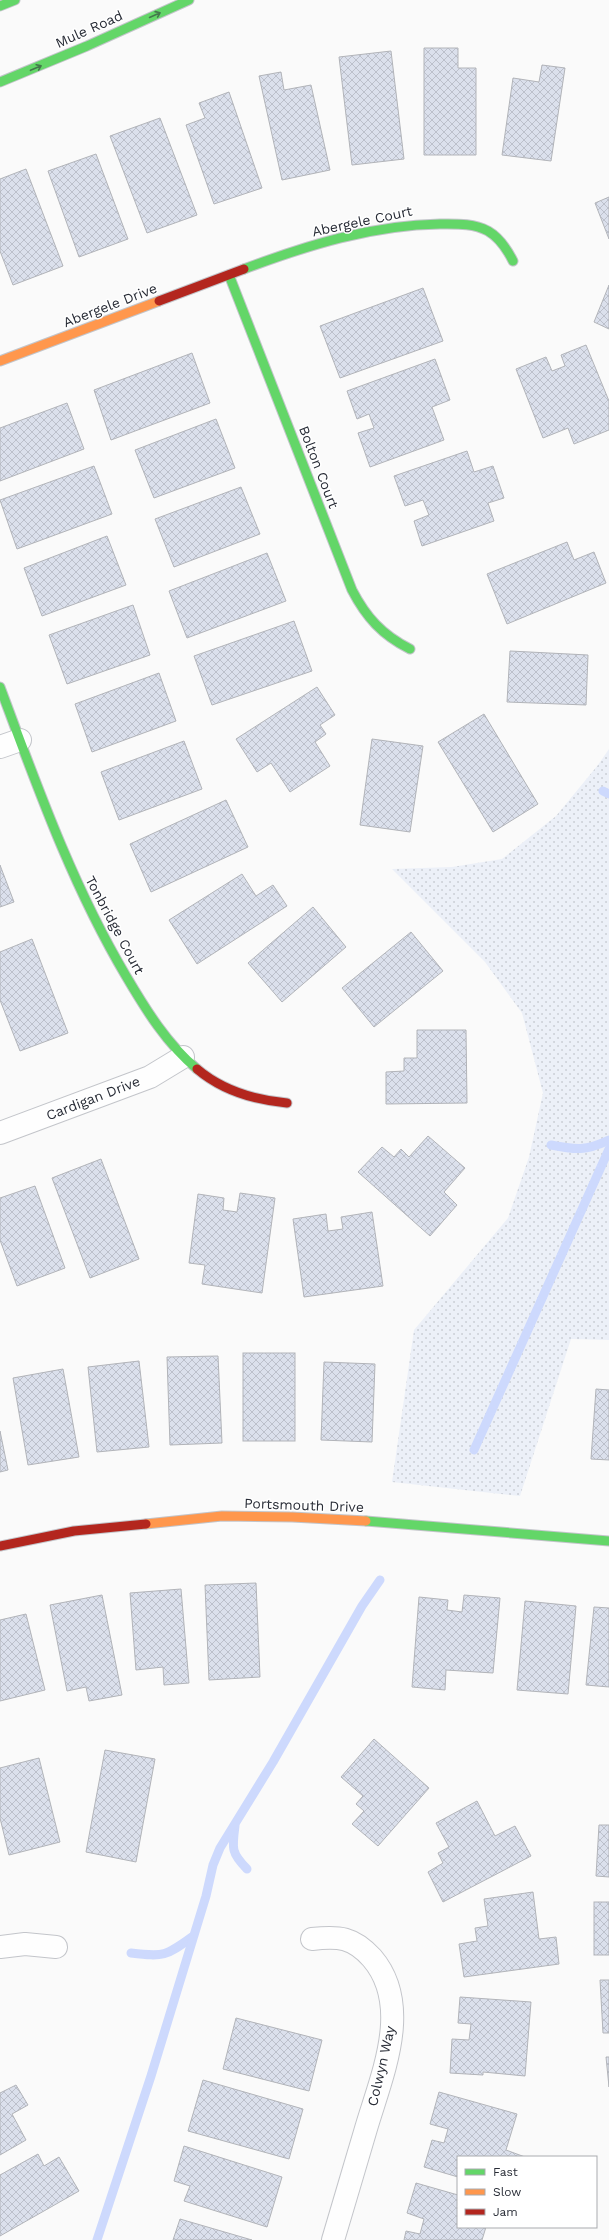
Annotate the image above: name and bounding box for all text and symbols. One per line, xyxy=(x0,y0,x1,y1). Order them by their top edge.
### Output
street label: Mule Road xyxy=(53,7,125,51)
one-way arrow xyxy=(149,11,161,19)
one-way arrow xyxy=(30,63,42,71)
street label: Abergele Court xyxy=(310,203,414,239)
street label: Abergele Drive xyxy=(61,280,159,330)
street label: Bolton Court xyxy=(296,423,342,511)
street label: Tonbridge Court xyxy=(82,873,148,977)
street label: Cardigan Drive xyxy=(44,1073,142,1123)
street label: Portsmouth Drive xyxy=(244,1495,364,1515)
street label: Colwyn Way xyxy=(364,2024,398,2108)
legend xyxy=(457,2156,597,2228)
text: Fast xyxy=(493,2165,518,2179)
text: Slow xyxy=(493,2185,521,2199)
text: Jam xyxy=(493,2205,518,2219)

